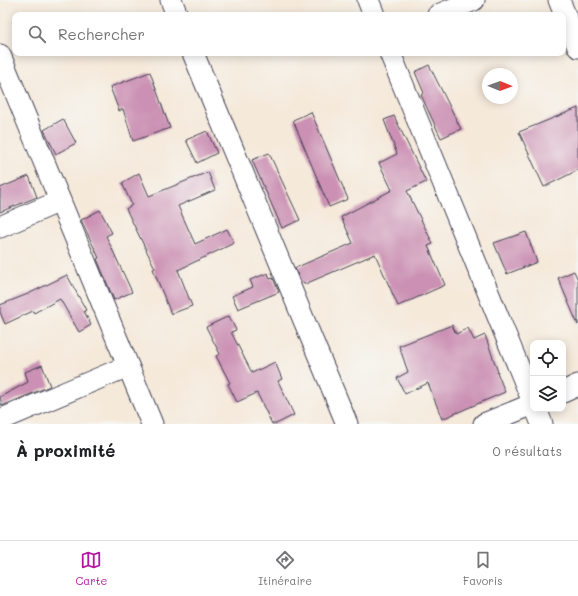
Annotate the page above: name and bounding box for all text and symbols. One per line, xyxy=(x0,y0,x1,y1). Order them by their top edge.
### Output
search box xyxy=(12,12,566,56)
icon: search xyxy=(26,23,48,45)
text: Rechercher xyxy=(58,24,145,44)
north arrow xyxy=(482,68,518,104)
map controls xyxy=(530,340,566,412)
button: locate xyxy=(530,340,566,376)
button: layers xyxy=(530,376,566,412)
text: À proximité xyxy=(16,439,115,461)
text: 0 résultats xyxy=(492,442,562,459)
tab: Carte xyxy=(75,549,107,588)
tab: Itinéraire xyxy=(258,549,312,588)
tab: Favoris xyxy=(463,549,503,588)

